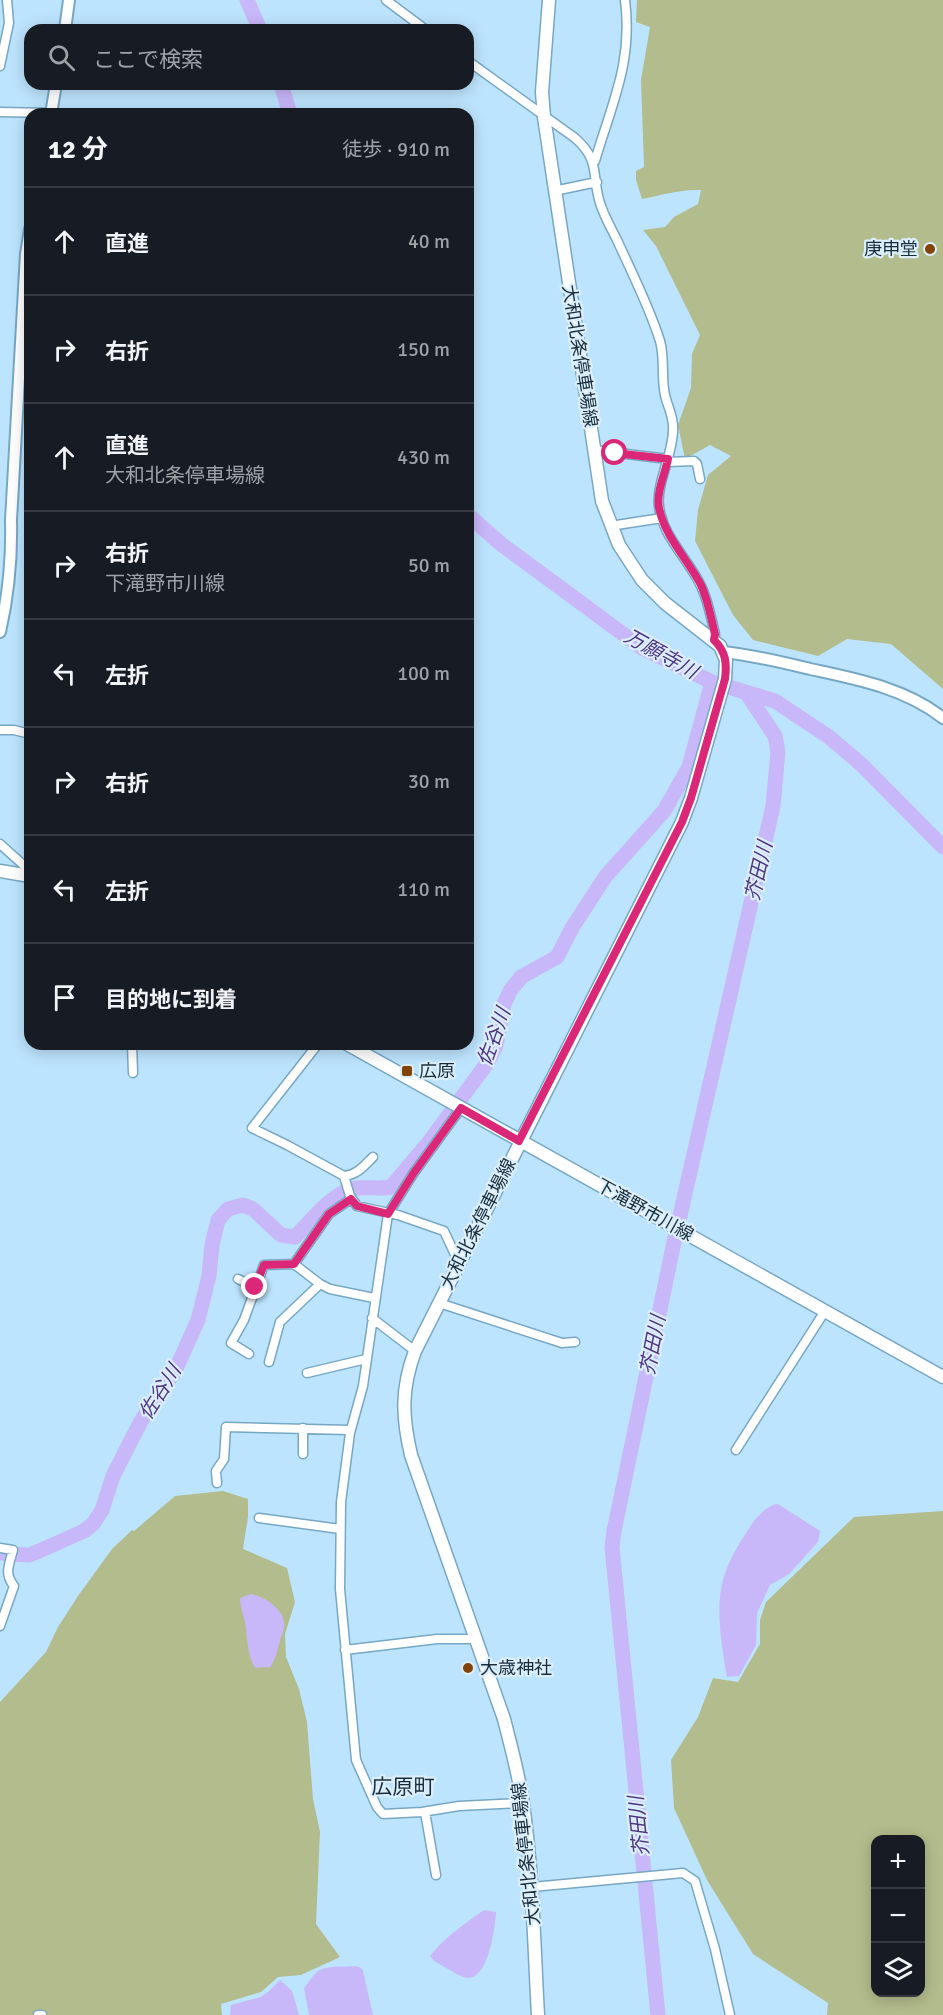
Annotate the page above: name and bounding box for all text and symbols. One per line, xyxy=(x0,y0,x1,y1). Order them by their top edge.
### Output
search box xyxy=(24,24,474,90)
icon: search xyxy=(45,41,78,74)
text: ここで検索 xyxy=(93,46,203,73)
text: 12 分 xyxy=(48,134,108,166)
text: 徒歩 · 910 m xyxy=(342,137,450,162)
icon: ahead xyxy=(48,225,81,258)
text: 40 m xyxy=(408,229,450,254)
text: 直進 xyxy=(105,230,149,257)
place label: 庚申堂 xyxy=(864,238,918,260)
marker: 庚申堂 xyxy=(923,242,937,256)
street label: 大和北条停車場線 xyxy=(558,283,602,429)
icon: right xyxy=(48,333,81,366)
text: 150 m xyxy=(397,337,450,362)
text: 右折 xyxy=(105,338,149,365)
text: 直進 xyxy=(105,432,149,459)
route start xyxy=(601,439,627,465)
icon: ahead xyxy=(48,441,81,474)
text: 430 m xyxy=(397,445,450,470)
text: 大和北条停車場線 xyxy=(105,463,265,488)
text: 右折 xyxy=(105,540,149,567)
icon: right xyxy=(48,549,81,582)
text: 50 m xyxy=(408,553,450,578)
text: 下滝野市川線 xyxy=(105,571,225,596)
water label: 万願寺川 xyxy=(620,624,704,685)
icon: left xyxy=(48,657,81,690)
text: 100 m xyxy=(397,661,450,686)
text: 左折 xyxy=(105,662,149,689)
icon: right xyxy=(48,765,81,798)
text: 30 m xyxy=(408,769,450,794)
text: 右折 xyxy=(105,770,149,797)
water label: 芥田川 xyxy=(740,837,778,903)
icon: left xyxy=(48,873,81,906)
text: 110 m xyxy=(397,877,450,902)
text: 左折 xyxy=(105,878,149,905)
icon: arrive xyxy=(48,981,81,1014)
text: 目的地に到着 xyxy=(105,986,237,1013)
water label: 佐谷川 xyxy=(472,1003,517,1069)
place label: 広原 xyxy=(419,1060,455,1082)
marker: 広原 xyxy=(400,1064,414,1078)
street label: 大和北条停車場線 xyxy=(436,1155,520,1293)
street label: 下滝野市川線 xyxy=(592,1174,698,1246)
route end xyxy=(241,1273,267,1299)
water label: 芥田川 xyxy=(635,1311,671,1377)
water label: 佐谷川 xyxy=(134,1358,188,1424)
place label: 大歳神社 xyxy=(480,1657,552,1679)
marker: 大歳神社 xyxy=(461,1661,475,1675)
district label: 広原町 xyxy=(372,1774,435,1800)
street label: 大和北条停車場線 xyxy=(508,1781,544,1927)
water label: 芥田川 xyxy=(623,1793,655,1857)
map controls xyxy=(871,1835,925,1997)
button: + xyxy=(871,1835,925,1889)
button: − xyxy=(871,1889,925,1943)
button: layers xyxy=(871,1943,925,1997)

